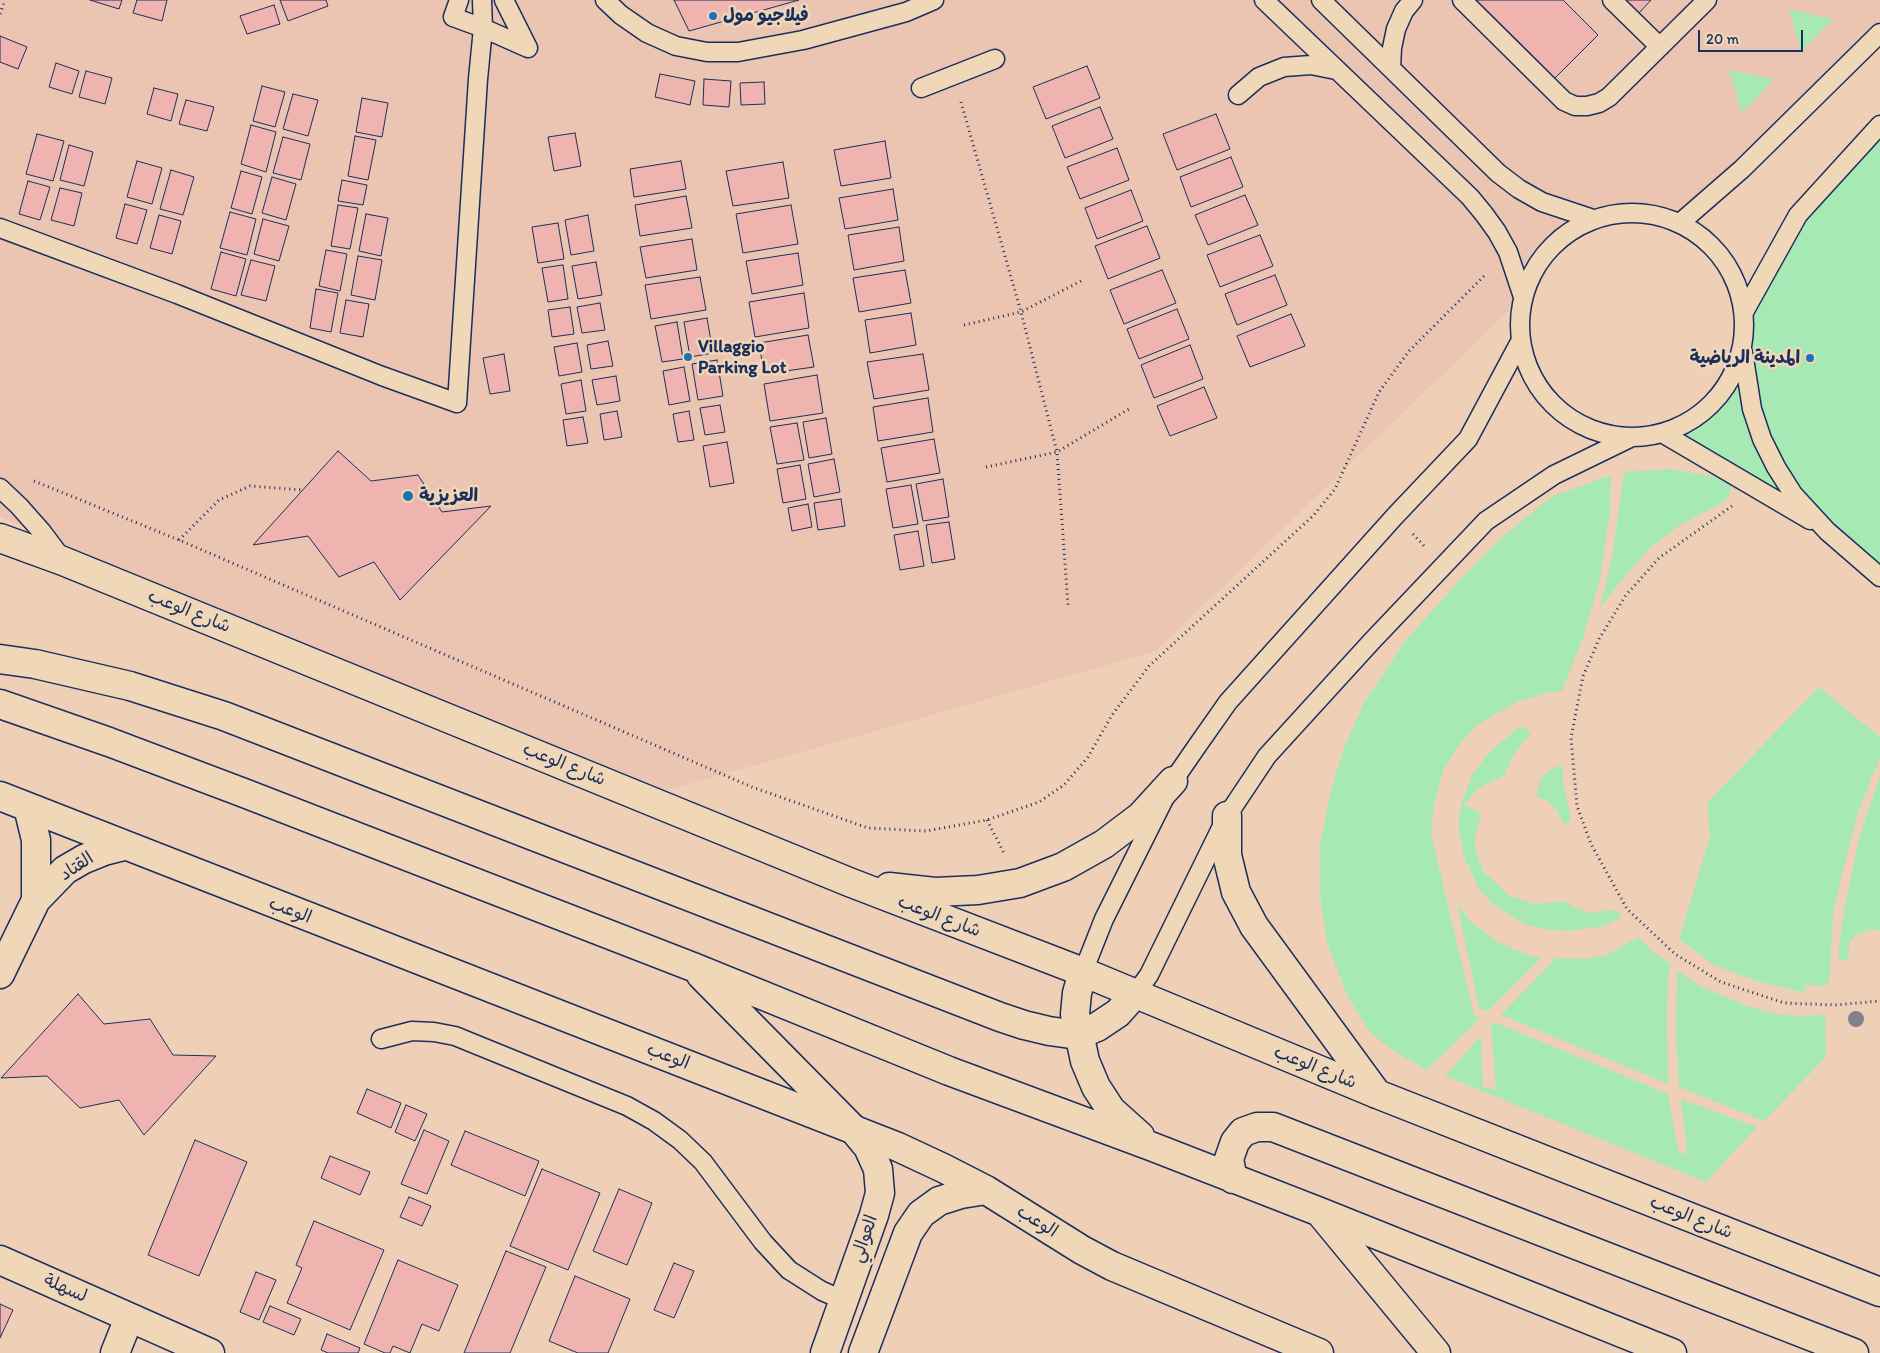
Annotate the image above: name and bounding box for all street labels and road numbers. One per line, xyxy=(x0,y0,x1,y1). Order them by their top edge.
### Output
street label: شارع الوعب xyxy=(144,586,234,638)
street label: شارع الوعب xyxy=(519,739,609,791)
street label: القتاد xyxy=(56,848,98,886)
street label: شارع الوعب xyxy=(894,891,984,943)
street label: الوعب xyxy=(265,893,315,929)
street label: الوعب xyxy=(643,1039,693,1075)
street label: شارع الوعب xyxy=(1270,1042,1360,1094)
street label: شارع الوعب xyxy=(1646,1192,1736,1244)
street label: الوعب xyxy=(1013,1201,1061,1243)
street label: العوالي xyxy=(847,1212,883,1266)
street label: لسهلة xyxy=(40,1270,90,1308)

